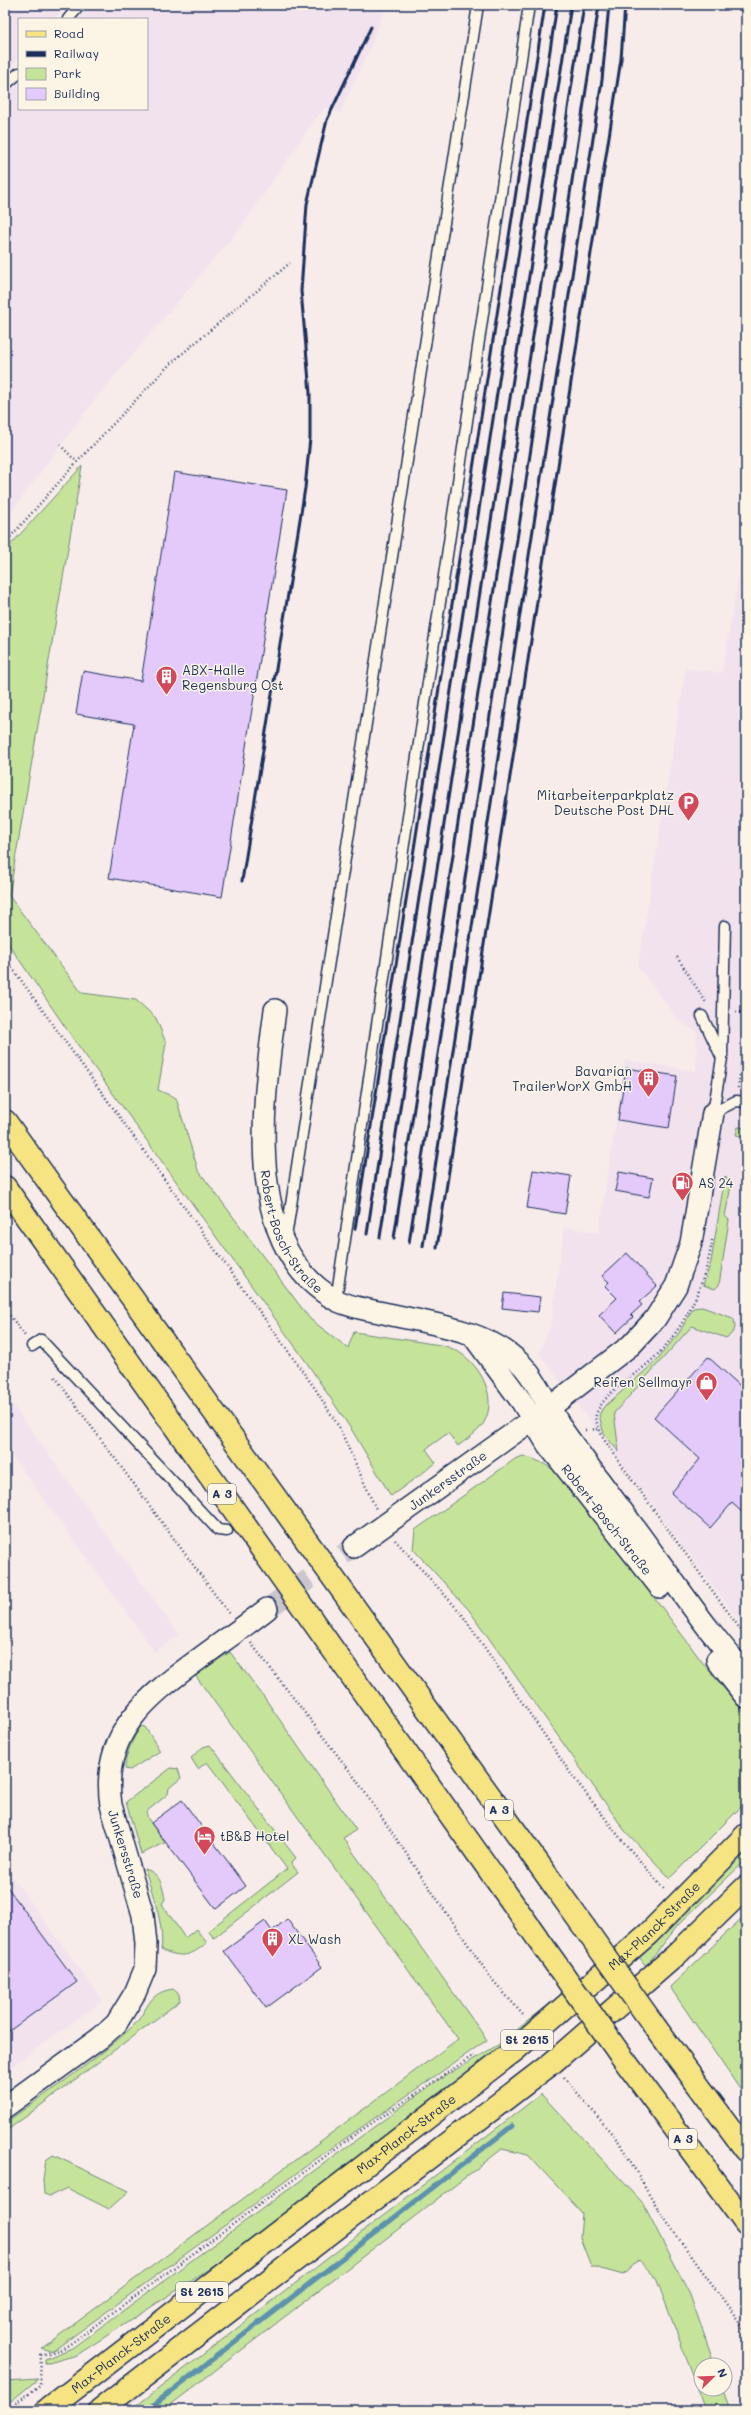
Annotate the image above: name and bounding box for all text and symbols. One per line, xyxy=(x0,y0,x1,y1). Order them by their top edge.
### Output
legend xyxy=(18,18,148,110)
text: Road xyxy=(54,25,84,41)
text: Railway xyxy=(54,45,99,61)
text: Park xyxy=(54,65,81,81)
text: Building xyxy=(54,85,100,101)
place label: ABX-Halle Regensburg Ost xyxy=(182,661,284,693)
building icon: ABX-Halle Regensburg Ost xyxy=(154,664,180,697)
place label: Mitarbeiterparkplatz Deutsche Post DHL xyxy=(537,786,674,818)
parking icon: Mitarbeiterparkplatz Deutsche Post DHL xyxy=(676,789,702,822)
place label: Bavarian TrailerWorX GmbH xyxy=(512,1062,632,1094)
building icon: Bavarian TrailerWorX GmbH xyxy=(635,1065,661,1098)
street label: Robert-Bosch-Straße xyxy=(258,1169,327,1297)
fuel station icon: AS 24 xyxy=(670,1170,696,1203)
place label: AS 24 xyxy=(698,1174,734,1191)
shop icon: Reifen Sellmayr xyxy=(694,1369,720,1402)
place label: Reifen Sellmayr xyxy=(594,1373,692,1390)
street label: Junkersstraße xyxy=(405,1446,490,1514)
street label: Robert-Bosch-Straße xyxy=(558,1460,656,1578)
road number: A 3 xyxy=(208,1484,236,1504)
road number: A 3 xyxy=(485,1800,513,1820)
street label: Junkersstraße xyxy=(105,1807,148,1900)
hotel icon: tB&B Hotel xyxy=(192,1823,218,1856)
place label: tB&B Hotel xyxy=(220,1827,289,1844)
street label: Max-Planck-Straße xyxy=(604,1877,703,1973)
building icon: XL Wash xyxy=(260,1926,286,1959)
place label: XL Wash xyxy=(288,1930,341,1947)
road number: St 2615 xyxy=(501,2030,553,2050)
street label: Max-Planck-Straße xyxy=(353,2090,459,2177)
road number: A 3 xyxy=(669,2129,697,2149)
road number: St 2615 xyxy=(176,2282,228,2302)
street label: Max-Planck-Straße xyxy=(67,2309,174,2397)
north arrow xyxy=(693,2357,733,2397)
text: N xyxy=(714,2366,731,2380)

